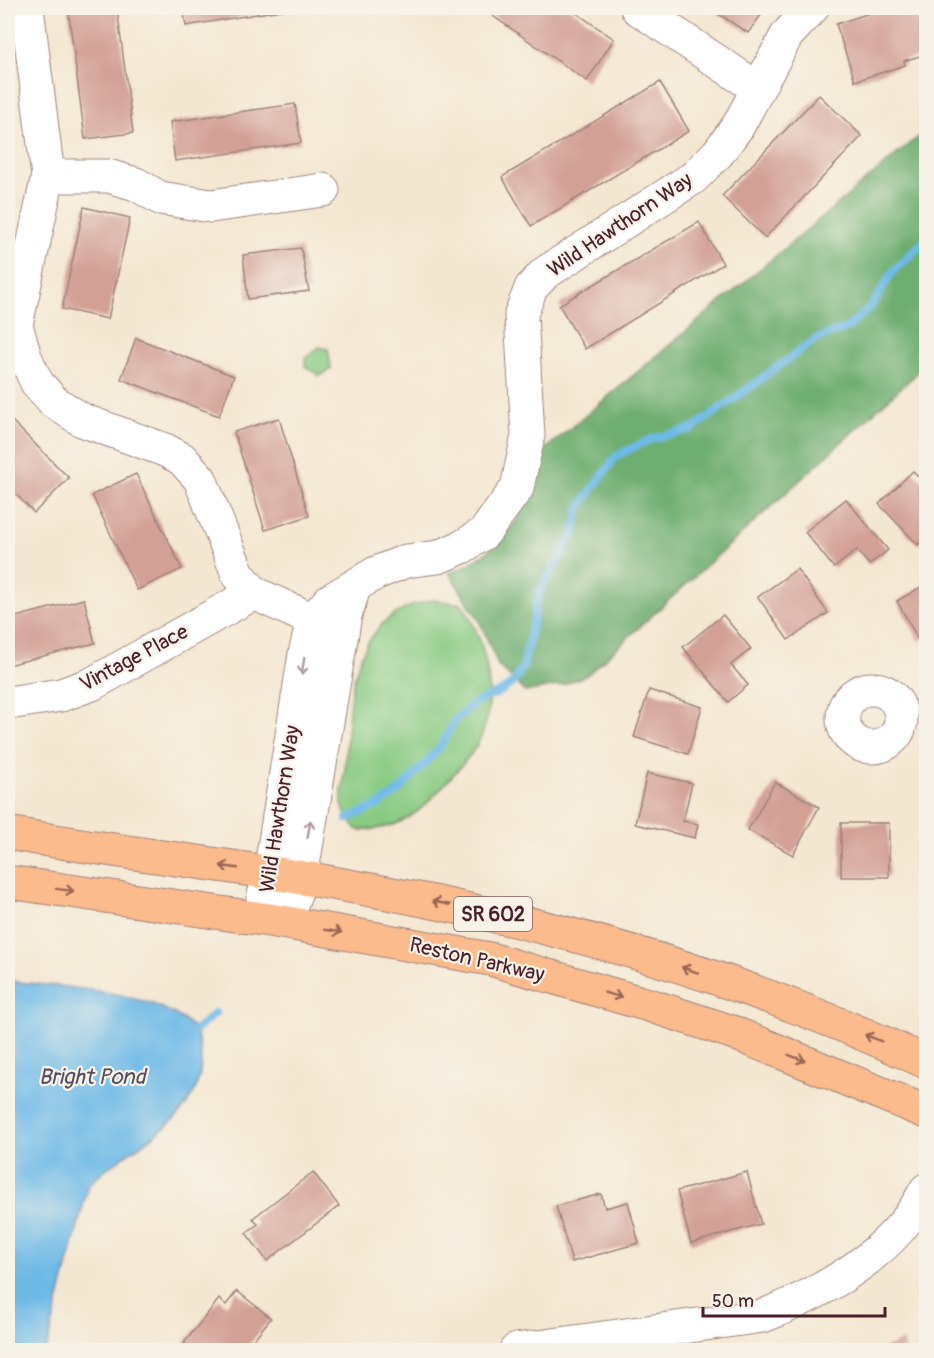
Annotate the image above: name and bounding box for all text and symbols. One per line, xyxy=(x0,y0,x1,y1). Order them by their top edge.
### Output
street label: Wild Hawthorn Way xyxy=(542,167,698,283)
street label: Vintage Place xyxy=(75,618,193,698)
one-way arrow xyxy=(297,656,308,676)
street label: Wild Hawthorn Way xyxy=(253,723,307,895)
one-way arrow xyxy=(304,820,315,840)
one-way arrow xyxy=(219,861,239,872)
one-way arrow xyxy=(55,885,75,896)
one-way arrow xyxy=(432,897,452,908)
road number: SR 602 xyxy=(454,897,532,931)
one-way arrow xyxy=(323,925,343,936)
street label: Reston Parkway xyxy=(407,931,547,989)
one-way arrow xyxy=(681,964,700,975)
one-way arrow xyxy=(603,990,622,1001)
one-way arrow xyxy=(864,1032,883,1043)
one-way arrow xyxy=(787,1053,806,1064)
water label: Bright Pond xyxy=(39,1063,148,1091)
scale bar xyxy=(703,1280,884,1318)
text: 50 m xyxy=(712,1290,754,1313)

